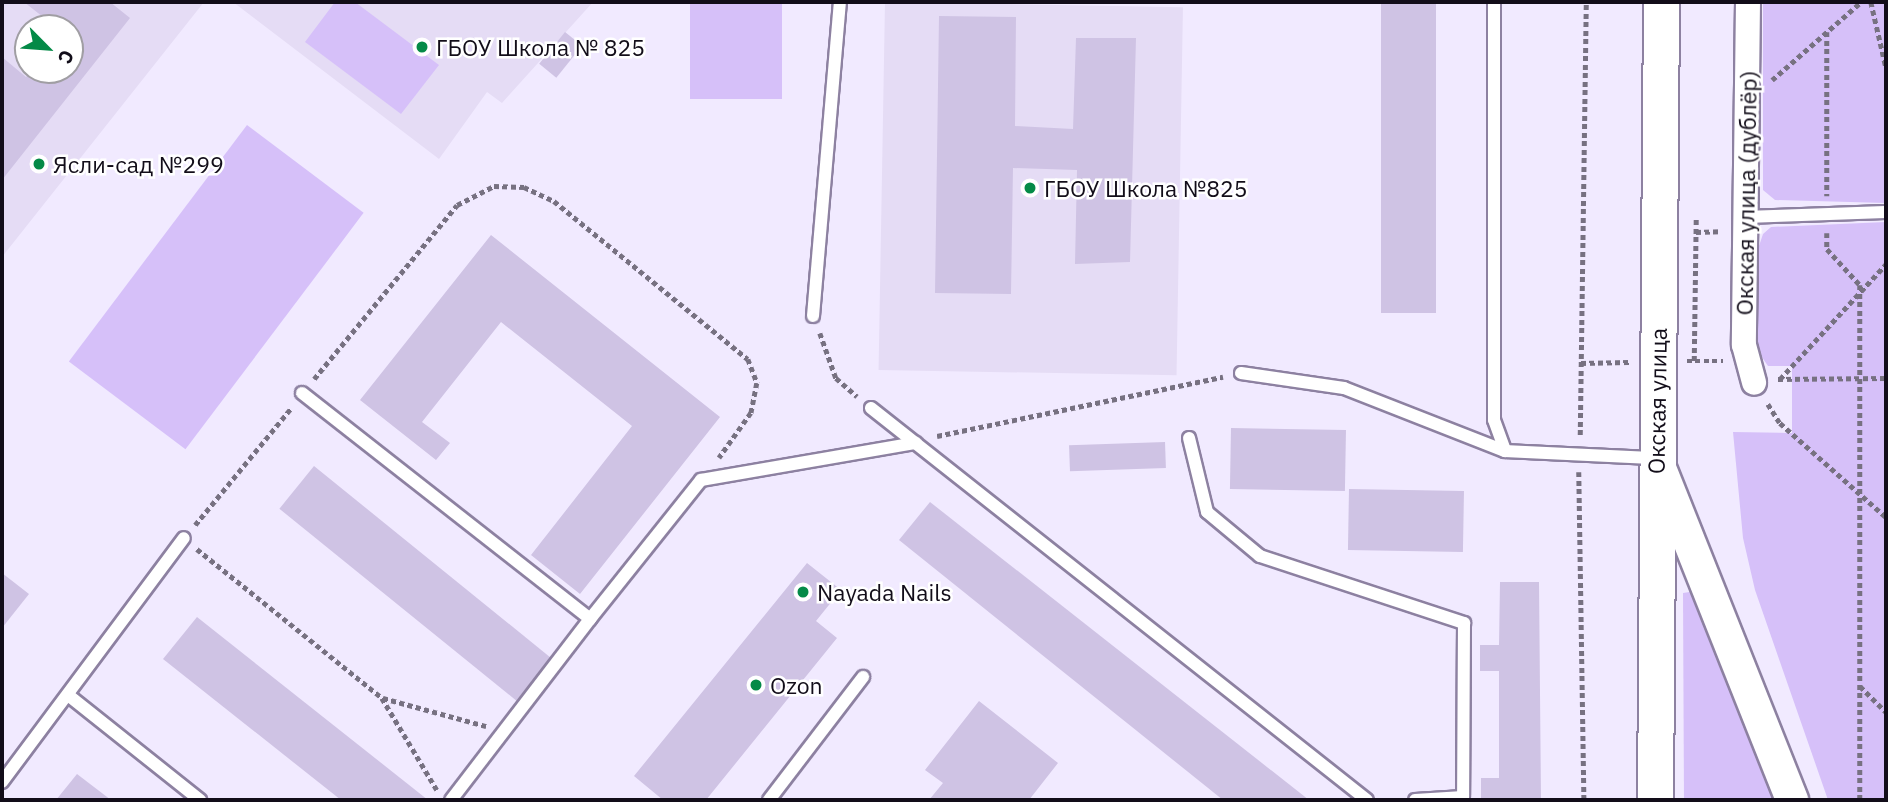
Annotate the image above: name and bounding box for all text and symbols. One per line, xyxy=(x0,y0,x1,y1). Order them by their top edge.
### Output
north arrow xyxy=(14,14,84,84)
place label: ГБОУ Школа № 825 xyxy=(436,33,645,61)
marker: ГБОУ Школа № 825 xyxy=(414,39,430,55)
text: С xyxy=(53,46,80,68)
street label: Окская улица (дублёр) xyxy=(1730,70,1762,316)
place label: Ясли-сад №299 xyxy=(53,150,224,178)
marker: Ясли-сад №299 xyxy=(31,156,47,172)
place label: ГБОУ Школа №825 xyxy=(1044,174,1248,202)
marker: ГБОУ Школа №825 xyxy=(1022,180,1038,196)
street label: Окская улица xyxy=(1642,328,1672,474)
place label: Nayada Nails xyxy=(817,578,952,606)
marker: Nayada Nails xyxy=(795,584,811,600)
place label: Ozon xyxy=(770,671,823,699)
marker: Ozon xyxy=(748,677,764,693)

